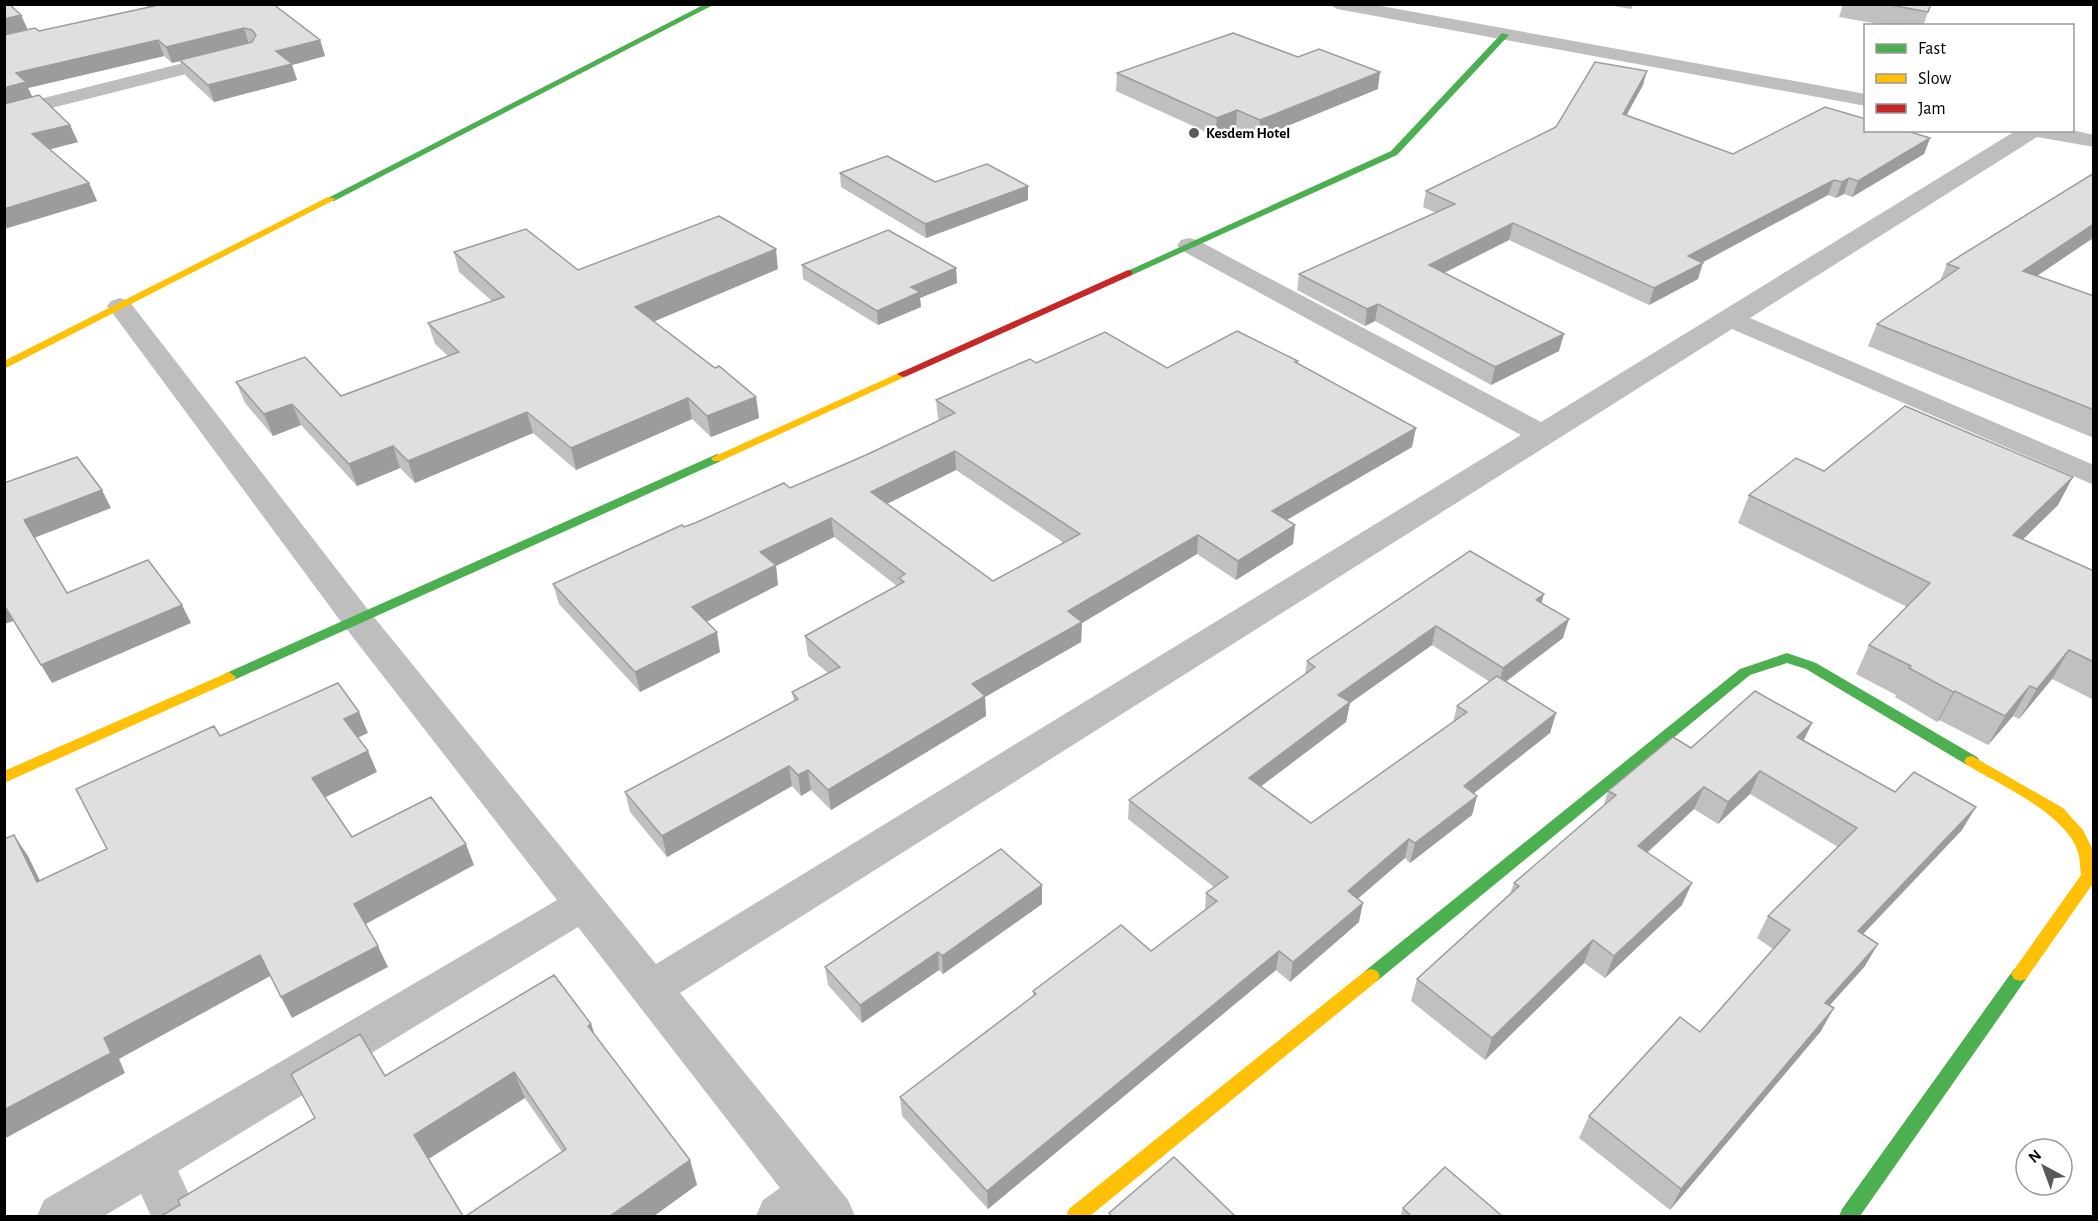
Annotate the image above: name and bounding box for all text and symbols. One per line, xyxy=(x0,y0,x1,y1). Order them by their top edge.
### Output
legend xyxy=(1864,24,2074,132)
text: Fast xyxy=(1918,40,1946,58)
text: Slow xyxy=(1918,70,1951,88)
text: Jam xyxy=(1918,100,1946,118)
marker: Kesdem Hotel xyxy=(1187,126,1201,140)
place label: Kesdem Hotel xyxy=(1206,126,1290,141)
north arrow xyxy=(2014,1137,2074,1197)
text: N xyxy=(2025,1147,2044,1166)

